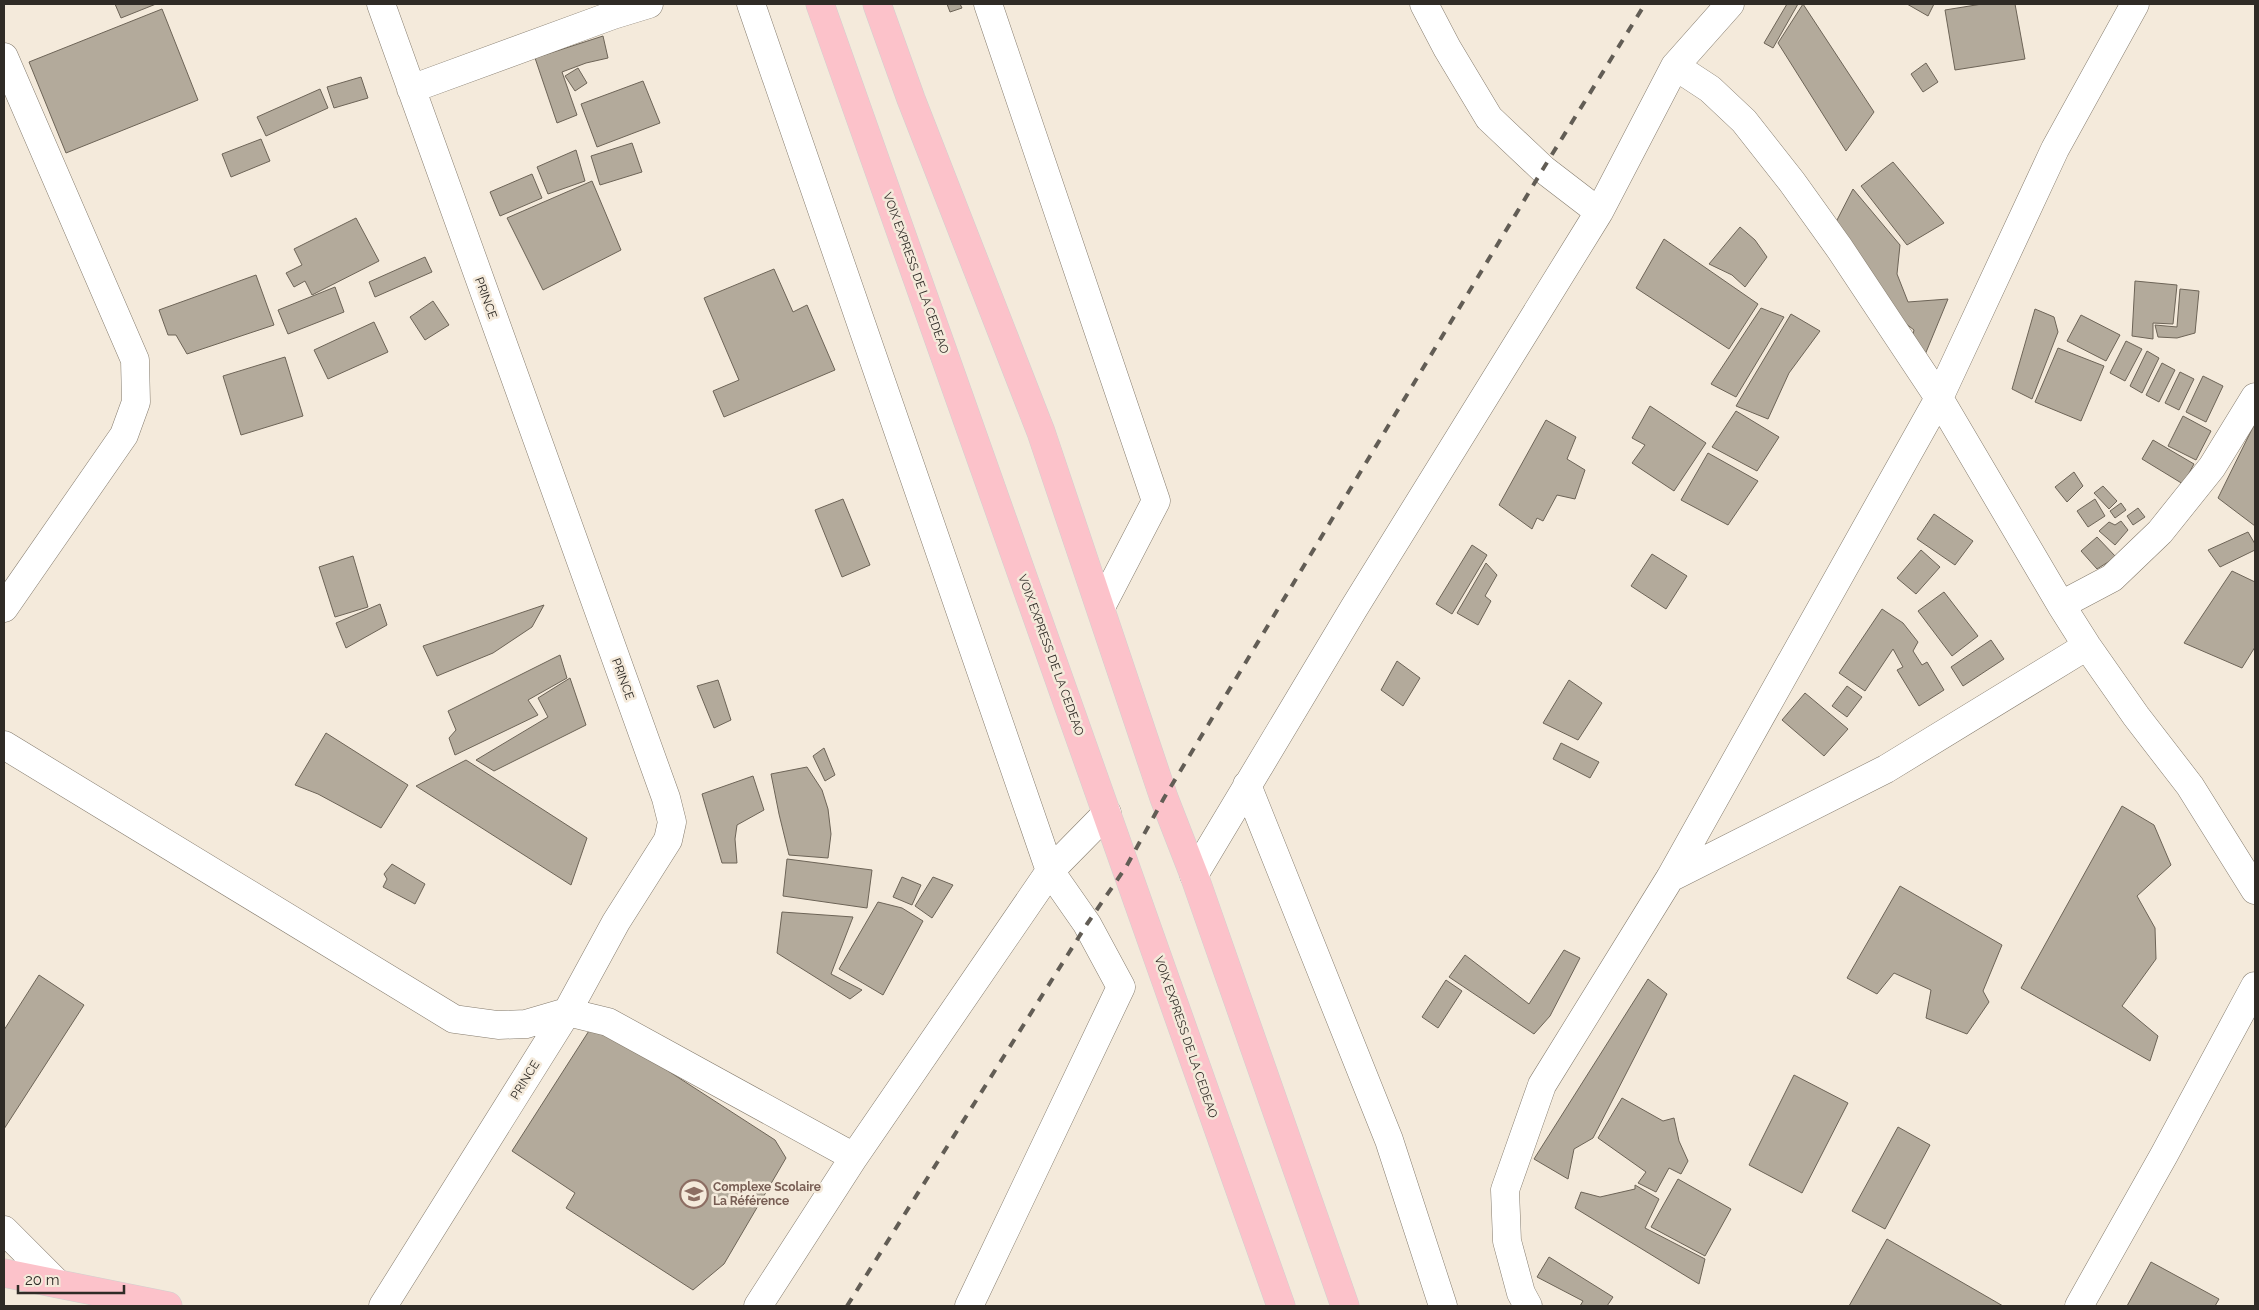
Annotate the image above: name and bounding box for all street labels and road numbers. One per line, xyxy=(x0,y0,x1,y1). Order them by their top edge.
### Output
street label: VOIX EXPRESS DE LA CEDEAO xyxy=(880,191,952,355)
street label: PRINCE xyxy=(472,275,500,321)
street label: VOIX EXPRESS DE LA CEDEAO xyxy=(1015,573,1087,737)
street label: PRINCE xyxy=(609,656,637,702)
street label: VOIX EXPRESS DE LA CEDEAO xyxy=(1152,954,1220,1120)
street label: PRINCE xyxy=(508,1058,542,1102)

